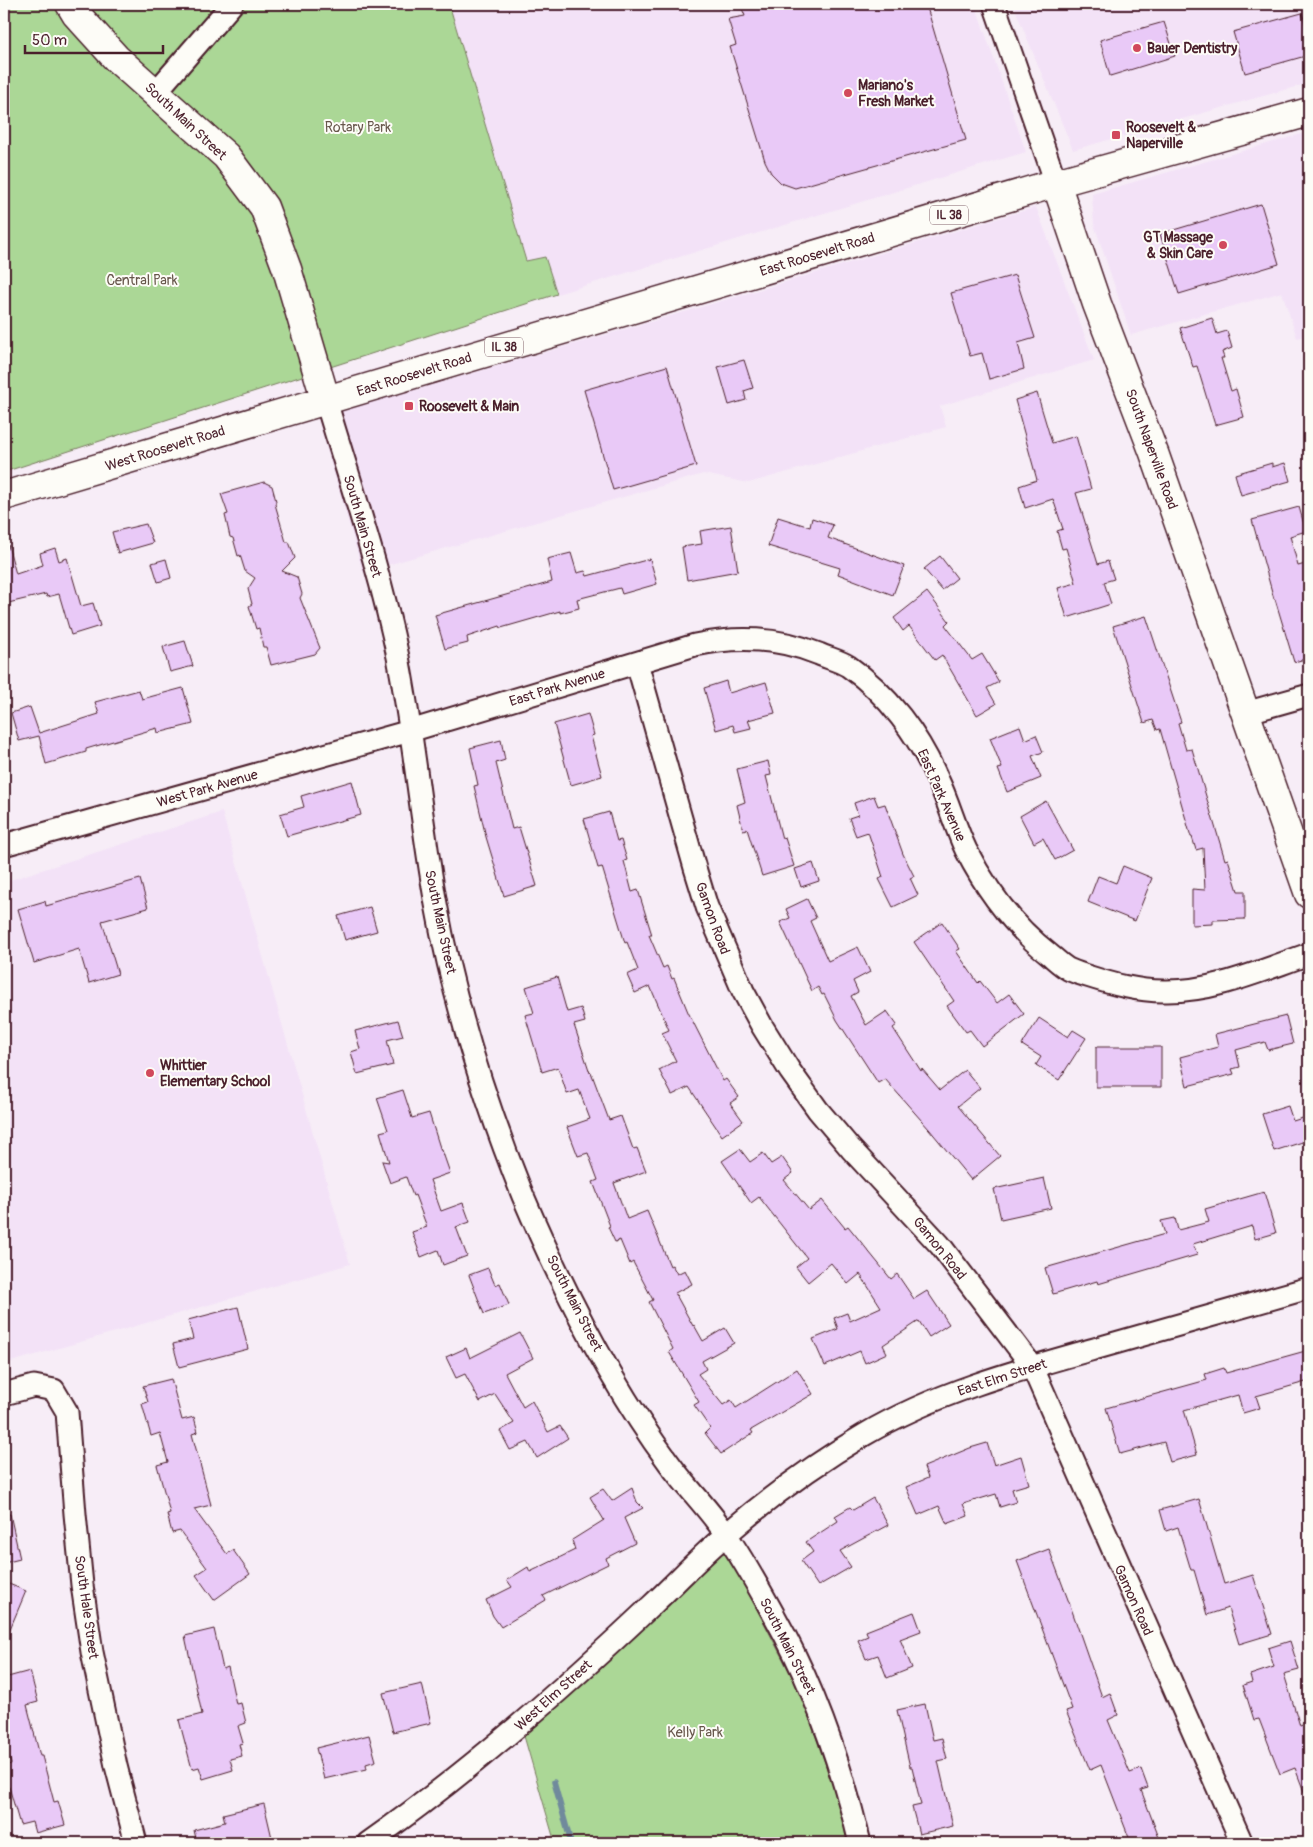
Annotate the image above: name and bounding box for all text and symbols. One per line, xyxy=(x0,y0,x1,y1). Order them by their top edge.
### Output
scale bar xyxy=(25,22,162,54)
text: 50 m xyxy=(32,31,67,50)
place label: Bauer Dentistry xyxy=(1147,40,1237,57)
marker: Bauer Dentistry xyxy=(1131,42,1143,54)
place label: Mariano's Fresh Market xyxy=(858,77,934,110)
street label: South Main Street xyxy=(141,79,230,164)
marker: Mariano's Fresh Market xyxy=(842,87,854,99)
park label: Rotary Park xyxy=(325,119,391,136)
place label: Roosevelt & Naperville xyxy=(1126,119,1197,152)
marker: Roosevelt & Naperville xyxy=(1110,129,1122,141)
road number: IL 38 xyxy=(930,206,968,224)
street label: East Roosevelt Road xyxy=(758,229,877,280)
place label: GT Massage & Skin Care xyxy=(1143,229,1214,262)
marker: GT Massage & Skin Care xyxy=(1217,239,1229,251)
park label: Central Park xyxy=(106,272,178,289)
road number: IL 38 xyxy=(485,338,523,357)
street label: East Roosevelt Road xyxy=(355,349,474,400)
street label: South Naperville Road xyxy=(1122,387,1181,512)
place label: Roosevelt & Main xyxy=(419,398,519,415)
marker: Roosevelt & Main xyxy=(403,400,415,412)
street label: West Roosevelt Road xyxy=(103,422,227,475)
street label: South Main Street xyxy=(340,473,385,580)
street label: East Park Avenue xyxy=(507,665,607,710)
street label: East Park Avenue xyxy=(914,746,970,844)
street label: West Park Avenue xyxy=(155,766,260,811)
street label: South Main Street xyxy=(421,869,460,976)
street label: Gamon Road xyxy=(692,880,733,957)
place label: Whittier Elementary School xyxy=(160,1057,271,1090)
marker: Whittier Elementary School xyxy=(144,1067,156,1079)
street label: Gamon Road xyxy=(909,1214,970,1283)
street label: South Main Street xyxy=(543,1252,606,1355)
street label: East Elm Street xyxy=(955,1355,1049,1400)
street label: South Hale Street xyxy=(71,1554,102,1660)
street label: Gamon Road xyxy=(1110,1562,1157,1638)
street label: South Main Street xyxy=(756,1595,819,1698)
street label: West Elm Street xyxy=(511,1656,596,1734)
park label: Kelly Park xyxy=(667,1724,723,1741)

